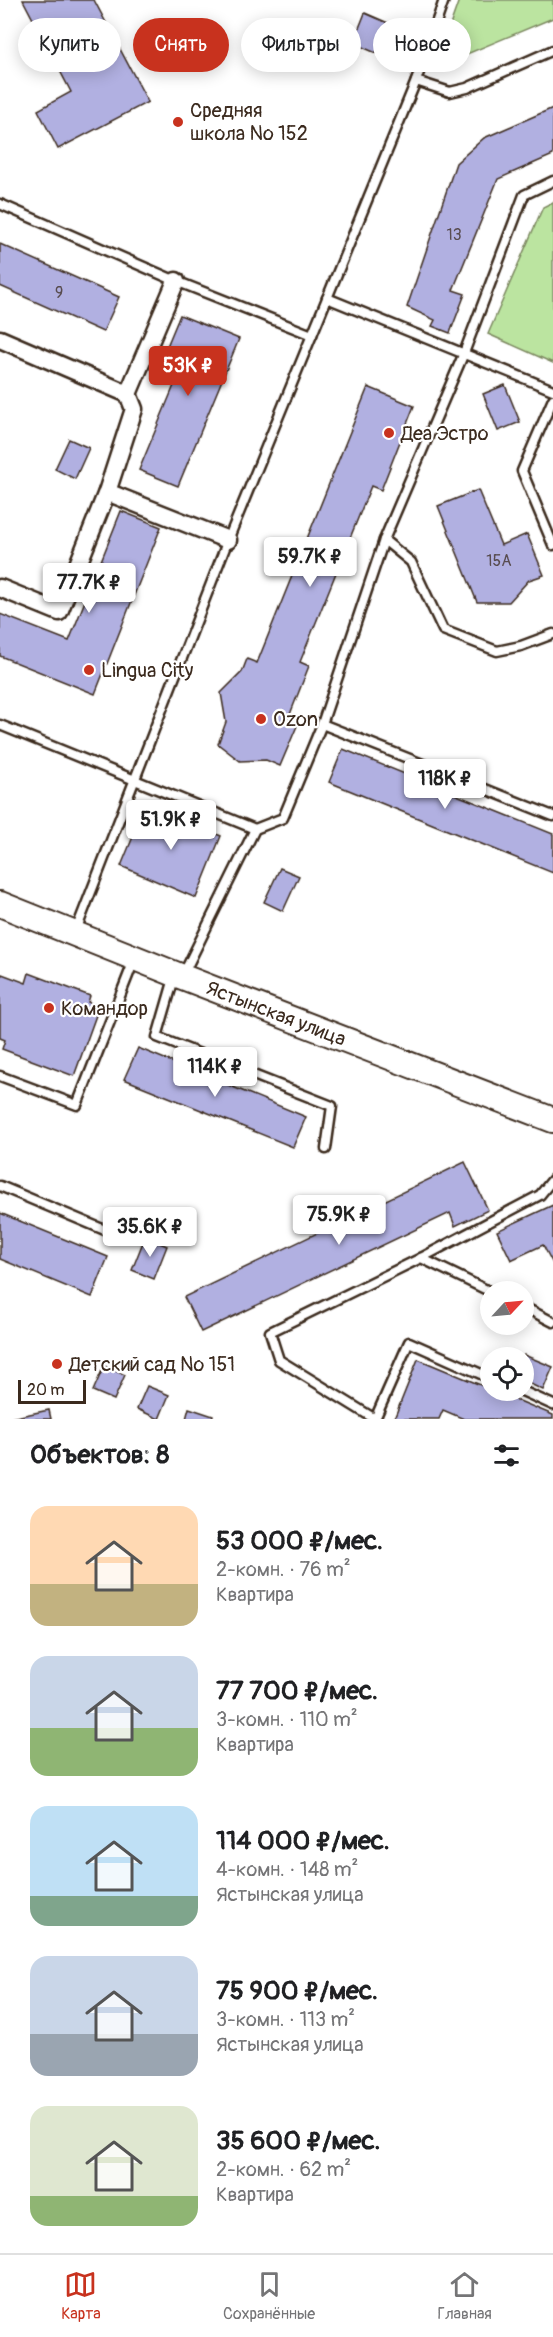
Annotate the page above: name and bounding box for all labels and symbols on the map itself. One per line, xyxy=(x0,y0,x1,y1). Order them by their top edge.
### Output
place label: Средняя школа № 152 xyxy=(190,98,308,146)
marker: Средняя школа № 152 xyxy=(171,115,185,129)
house number: 13 xyxy=(446,225,462,245)
house number: 9 xyxy=(55,283,63,303)
pin: 53K ₽ xyxy=(146,346,230,397)
place label: Деа Эстро xyxy=(400,421,489,446)
marker: Деа Эстро xyxy=(382,426,396,440)
pin: 59.7K ₽ xyxy=(255,537,365,588)
house number: 15А xyxy=(486,551,512,571)
pin: 77.7K ₽ xyxy=(34,563,144,614)
place label: Lingua City xyxy=(101,658,194,683)
marker: Lingua City xyxy=(82,663,96,677)
place label: Ozon xyxy=(273,707,318,732)
marker: Ozon xyxy=(254,712,268,726)
pin: 118K ₽ xyxy=(396,759,494,810)
pin: 51.9K ₽ xyxy=(116,800,226,851)
street label: Ястынская улица xyxy=(203,975,349,1052)
place label: Командор xyxy=(61,996,148,1021)
marker: Командор xyxy=(42,1001,56,1015)
pin: 114K ₽ xyxy=(166,1047,264,1098)
pin: 75.9K ₽ xyxy=(284,1195,394,1246)
pin: 35.6K ₽ xyxy=(95,1207,205,1258)
north arrow xyxy=(480,1281,534,1335)
place label: Детский сад № 151 xyxy=(68,1352,235,1377)
marker: Детский сад № 151 xyxy=(50,1357,64,1371)
scale bar xyxy=(18,1377,86,1404)

